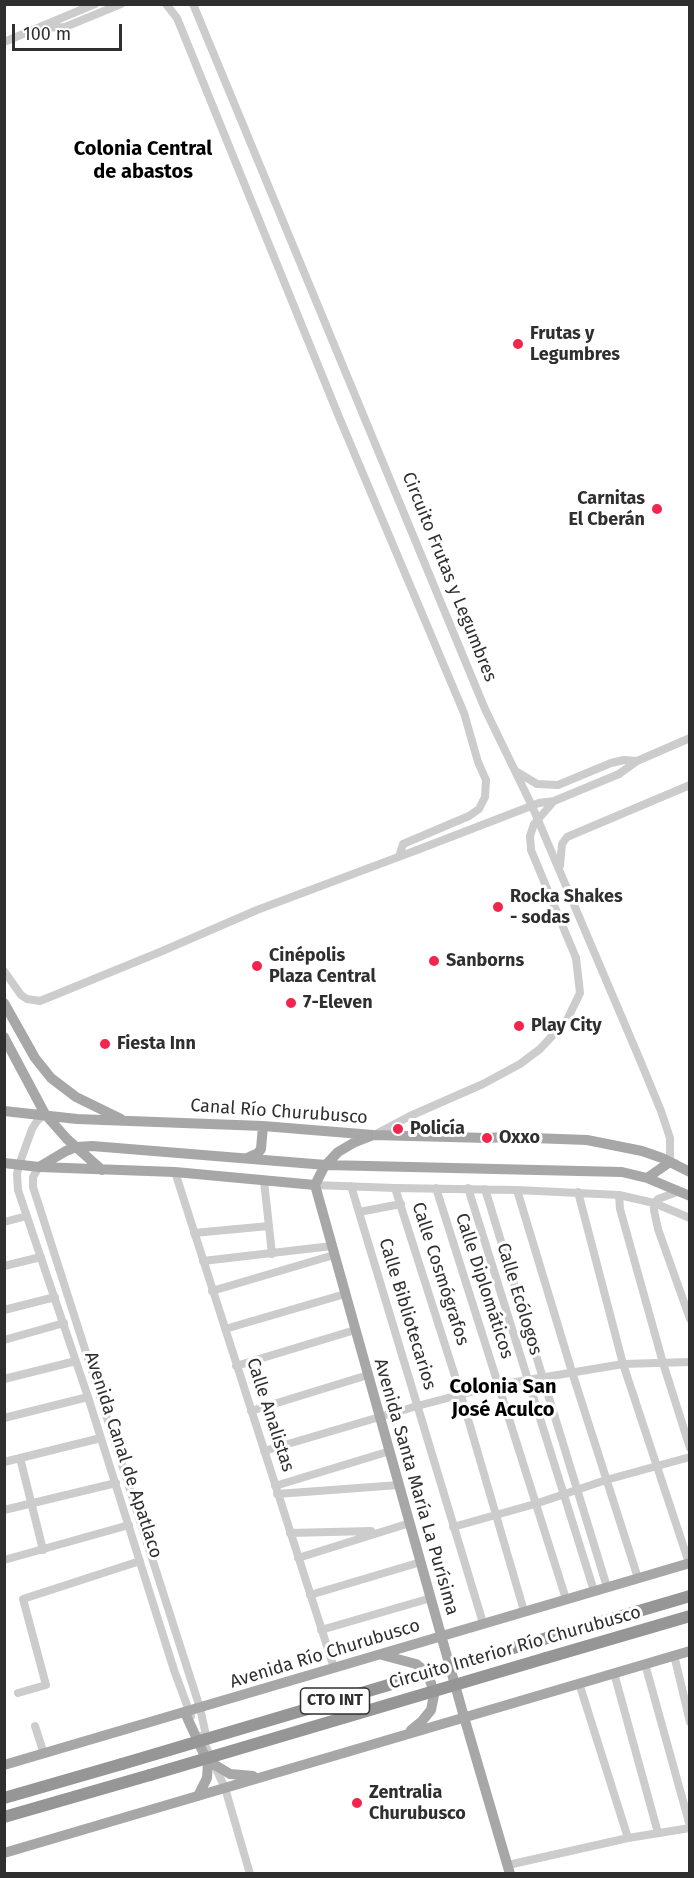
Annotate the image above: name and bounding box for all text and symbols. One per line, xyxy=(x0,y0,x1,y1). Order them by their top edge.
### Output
scale bar xyxy=(15,12,124,50)
text: 100 m xyxy=(23,23,71,45)
district label: Colonia Central de abastos xyxy=(74,137,212,184)
place label: Frutas y Legumbres xyxy=(530,323,620,366)
marker: Frutas y Legumbres xyxy=(511,337,525,351)
street label: Circuito Frutas y Legumbres xyxy=(397,469,501,685)
place label: Carnitas El Cberán xyxy=(568,488,645,530)
marker: Carnitas El Cberán xyxy=(650,502,664,516)
place label: Rocka Shakes - sodas xyxy=(510,886,623,928)
marker: Rocka Shakes - sodas xyxy=(491,900,505,914)
place label: Cinépolis Plaza Central xyxy=(269,945,376,988)
place label: Sanborns xyxy=(446,950,524,972)
marker: Sanborns xyxy=(427,954,441,968)
marker: Cinépolis Plaza Central xyxy=(250,959,264,973)
place label: 7-Eleven xyxy=(303,992,373,1014)
marker: 7-Eleven xyxy=(284,996,298,1010)
place label: Play City xyxy=(531,1015,602,1037)
marker: Play City xyxy=(512,1019,526,1033)
place label: Fiesta Inn xyxy=(117,1033,196,1055)
marker: Fiesta Inn xyxy=(98,1037,112,1051)
street label: Canal Río Churubusco xyxy=(190,1095,368,1129)
place label: Policía xyxy=(410,1118,465,1140)
marker: Policía xyxy=(391,1122,405,1136)
place label: Oxxo xyxy=(499,1127,540,1149)
marker: Oxxo xyxy=(480,1131,494,1145)
street label: Calle Cosmógrafos xyxy=(407,1200,473,1348)
street label: Calle Diplomáticos xyxy=(450,1211,518,1361)
street label: Calle Bibliotecarios xyxy=(374,1236,440,1392)
street label: Calle Ecólogos xyxy=(492,1240,546,1358)
street label: Avenida Canal de Apatlaco xyxy=(79,1349,167,1561)
street label: Calle Analistas xyxy=(241,1355,299,1475)
street label: Avenida Santa María La Purísima xyxy=(369,1356,463,1618)
district label: Colonia San José Aculco xyxy=(449,1375,557,1422)
street label: Circuito Interior Río Churubusco xyxy=(387,1602,643,1694)
street label: Avenida Río Churubusco xyxy=(227,1615,423,1693)
road number: CTO INT xyxy=(300,1688,370,1714)
place label: Zentralia Churubusco xyxy=(369,1782,466,1824)
marker: Zentralia Churubusco xyxy=(350,1796,364,1810)

